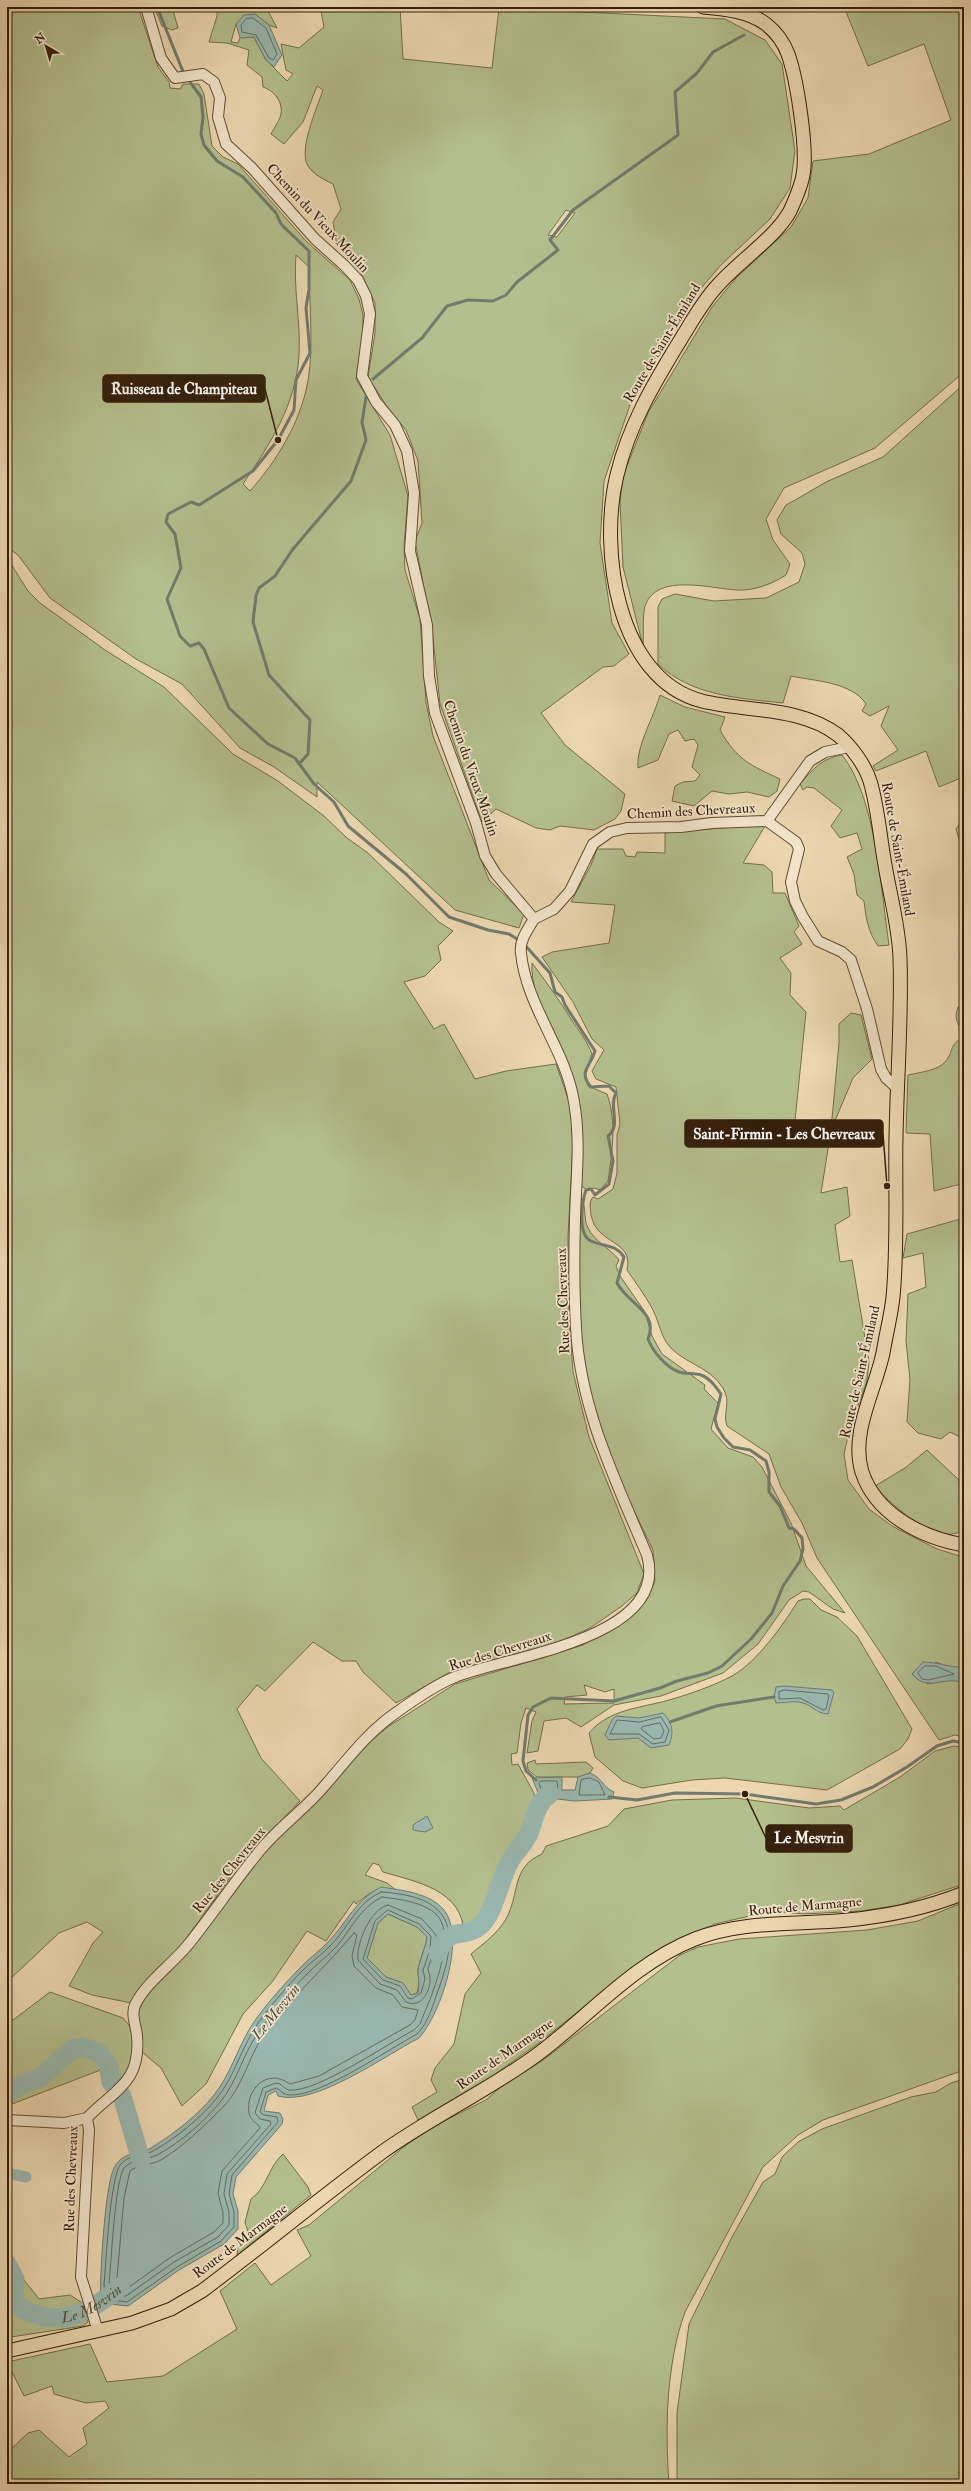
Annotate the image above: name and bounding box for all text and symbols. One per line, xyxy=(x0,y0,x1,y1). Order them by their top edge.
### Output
north arrow xyxy=(26,26,66,66)
text: N xyxy=(31,30,49,47)
street label: Chemin du Vieux Moulin xyxy=(263,160,373,276)
street label: Route de Saint-Émiland xyxy=(620,280,704,406)
callout: Ruisseau de Champiteau xyxy=(103,375,265,402)
text: Ruisseau de Champiteau xyxy=(111,380,257,400)
street label: Chemin du Vieux Moulin xyxy=(440,698,502,838)
street label: Route de Saint-Émiland xyxy=(878,781,918,917)
street label: Chemin des Chevreaux xyxy=(626,799,756,823)
callout: Saint-Firmin - Les Chevreaux xyxy=(685,1120,883,1147)
text: Saint-Firmin - Les Chevreaux xyxy=(693,1125,875,1144)
street label: Rue des Chevreaux xyxy=(553,1247,573,1354)
street label: Route de Saint-Émiland xyxy=(836,1304,884,1440)
street label: Rue des Chevreaux xyxy=(447,1627,554,1675)
street label: Rue des Chevreaux xyxy=(189,1823,269,1917)
callout: Le Mesvrin xyxy=(766,1825,852,1852)
text: Le Mesvrin xyxy=(774,1829,844,1848)
street label: Route de Marmagne xyxy=(748,1893,863,1919)
water label: Le Mesvrin xyxy=(247,1980,304,2045)
street label: Route de Marmagne xyxy=(453,2014,557,2094)
street label: Rue des Chevreaux xyxy=(61,2125,81,2232)
street label: Route de Marmagne xyxy=(189,2200,291,2282)
water label: Le Mesvrin xyxy=(59,2280,126,2327)

